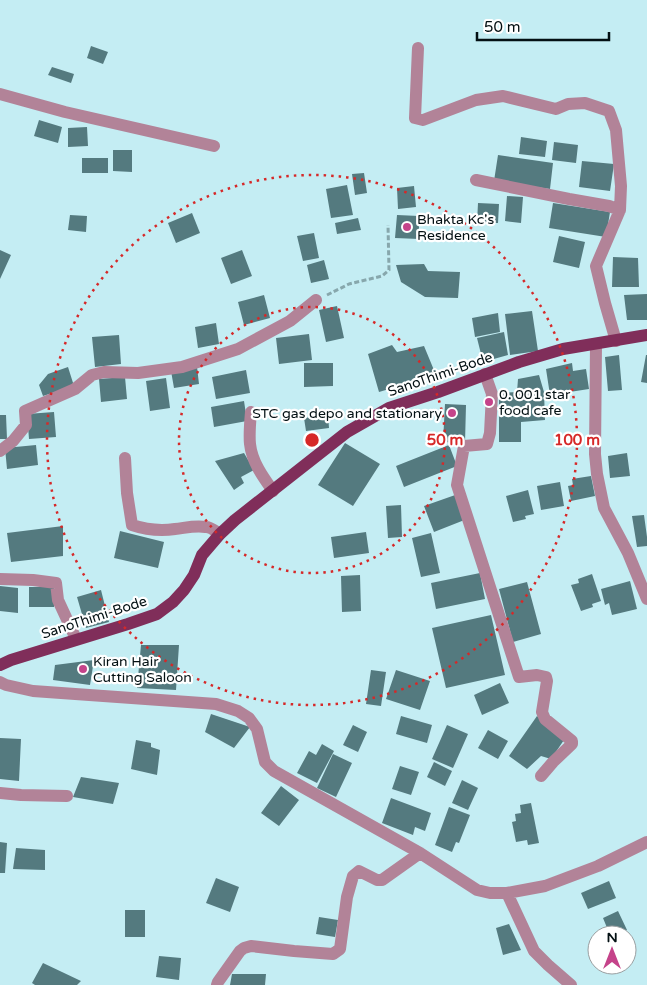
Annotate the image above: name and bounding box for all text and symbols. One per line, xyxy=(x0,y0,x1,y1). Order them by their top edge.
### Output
scale bar xyxy=(477,10,610,42)
text: 50 m xyxy=(484,18,521,36)
place label: Bhakta Kc's Residence xyxy=(417,211,494,244)
marker: Bhakta Kc's Residence xyxy=(401,221,413,233)
street label: SanoThimi-Bode xyxy=(386,349,495,400)
place label: 0. 001 star food cafe xyxy=(499,386,571,419)
marker: 0. 001 star food cafe xyxy=(483,396,495,408)
place label: STC gas depo and stationary xyxy=(252,405,442,422)
marker: STC gas depo and stationary xyxy=(446,407,458,419)
centre of rings xyxy=(303,431,321,449)
text: 50 m xyxy=(427,431,463,449)
text: 100 m xyxy=(554,431,600,449)
street label: SanoThimi-Bode xyxy=(39,592,149,643)
place label: Kiran Hair Cutting Saloon xyxy=(93,653,192,686)
marker: Kiran Hair Cutting Saloon xyxy=(77,663,89,675)
north arrow xyxy=(587,925,637,975)
text: N xyxy=(606,929,618,946)

